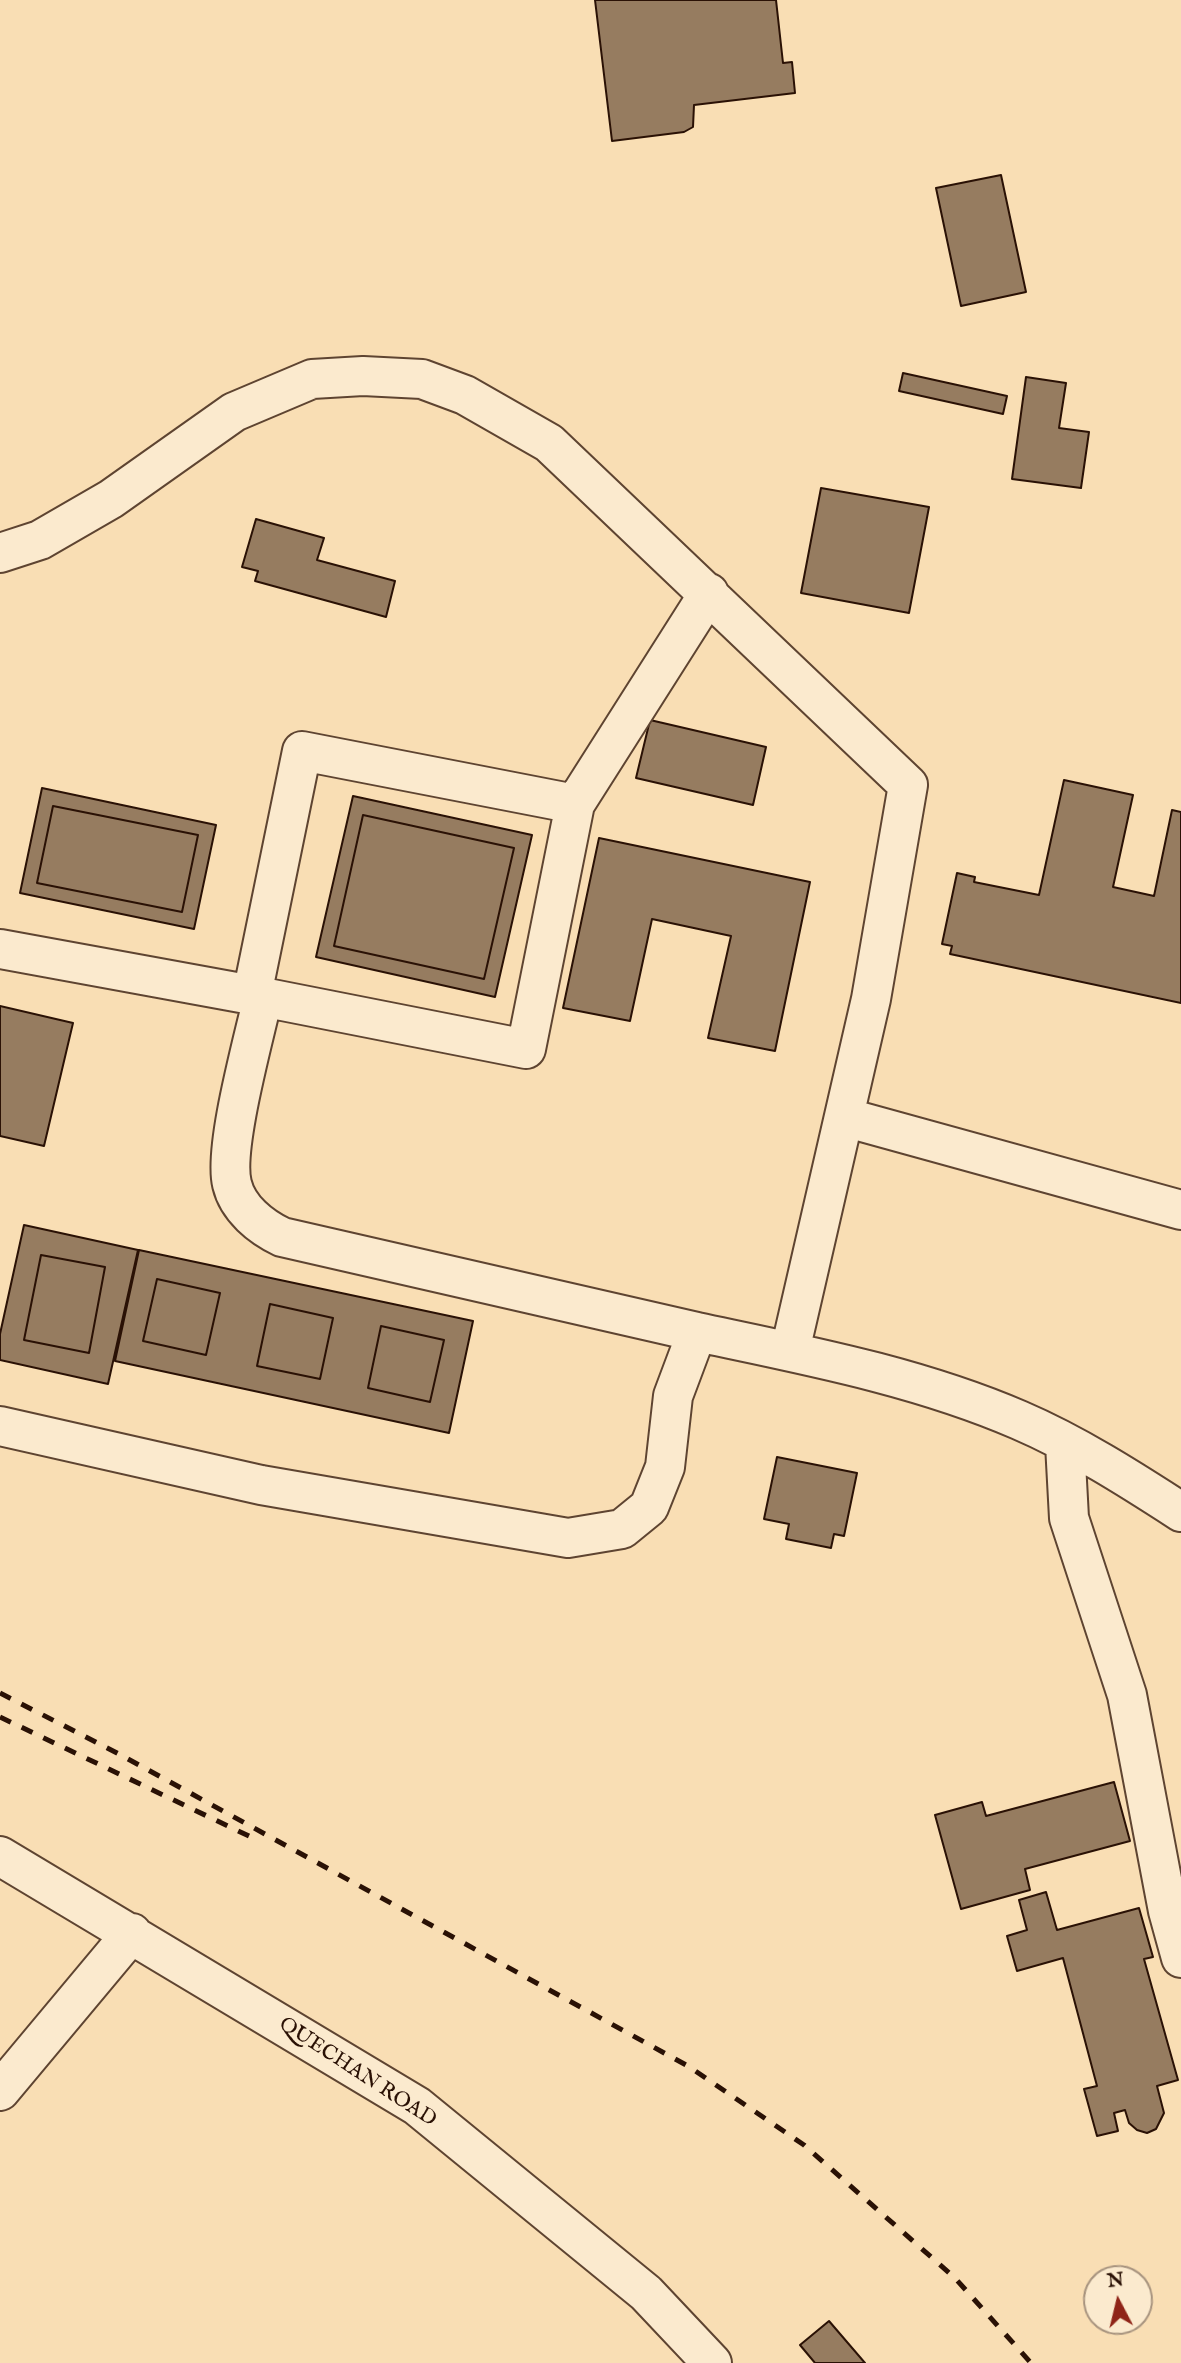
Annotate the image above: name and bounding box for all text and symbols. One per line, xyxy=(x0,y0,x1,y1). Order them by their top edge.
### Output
street label: QUECHAN ROAD xyxy=(273,2013,441,2133)
north arrow xyxy=(1083,2265,1153,2335)
text: N xyxy=(1106,2268,1125,2294)

